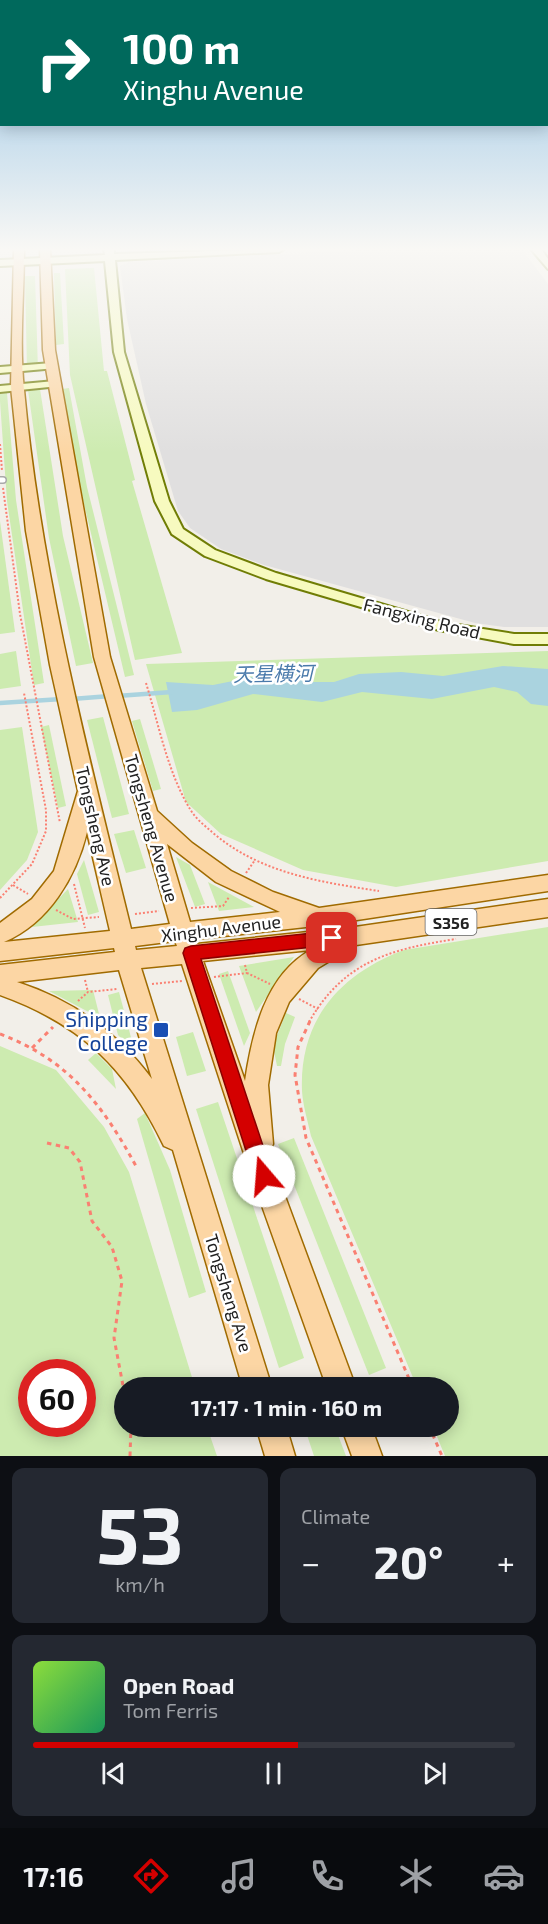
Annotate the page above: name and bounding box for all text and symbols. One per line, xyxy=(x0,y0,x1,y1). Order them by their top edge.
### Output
text: 100 m xyxy=(123,22,240,72)
icon: right xyxy=(24,24,102,102)
text: Xinghu Avenue xyxy=(123,73,304,105)
street label: Fangxing Road xyxy=(361,593,483,643)
water label: 天星横河 xyxy=(233,660,317,686)
street label: Tongsheng Avenue xyxy=(120,752,184,904)
street label: Tongsheng Ave xyxy=(72,764,120,888)
road number: S356 xyxy=(426,909,476,935)
street label: Xinghu Avenue xyxy=(160,910,282,946)
pin xyxy=(306,912,357,963)
icon: arrive xyxy=(315,921,348,954)
place label: Shipping College xyxy=(65,1006,148,1055)
marker: Shipping College xyxy=(152,1021,170,1039)
position arrow xyxy=(232,1144,296,1208)
street label: Tongsheng Ave xyxy=(201,1231,257,1355)
speed limit sign: 60 xyxy=(18,1359,96,1437)
text: 17:17 · 1 min · 160 m xyxy=(191,1394,382,1420)
text: 53 xyxy=(96,1486,184,1580)
text: Climate xyxy=(301,1504,370,1528)
text: 20° xyxy=(374,1534,444,1588)
text: − xyxy=(301,1542,320,1582)
text: + xyxy=(497,1542,515,1582)
text: km/h xyxy=(115,1572,165,1596)
text: Open Road xyxy=(123,1672,235,1698)
text: Tom Ferris xyxy=(123,1698,218,1722)
icon: previous xyxy=(97,1757,130,1790)
icon: pause xyxy=(257,1757,290,1790)
icon: next xyxy=(418,1757,451,1790)
icon: directions xyxy=(130,1855,172,1897)
icon: music xyxy=(218,1855,260,1897)
icon: phone xyxy=(306,1855,348,1897)
icon: climate xyxy=(395,1855,437,1897)
icon: car xyxy=(483,1855,525,1897)
text: 17:16 xyxy=(23,1860,84,1892)

